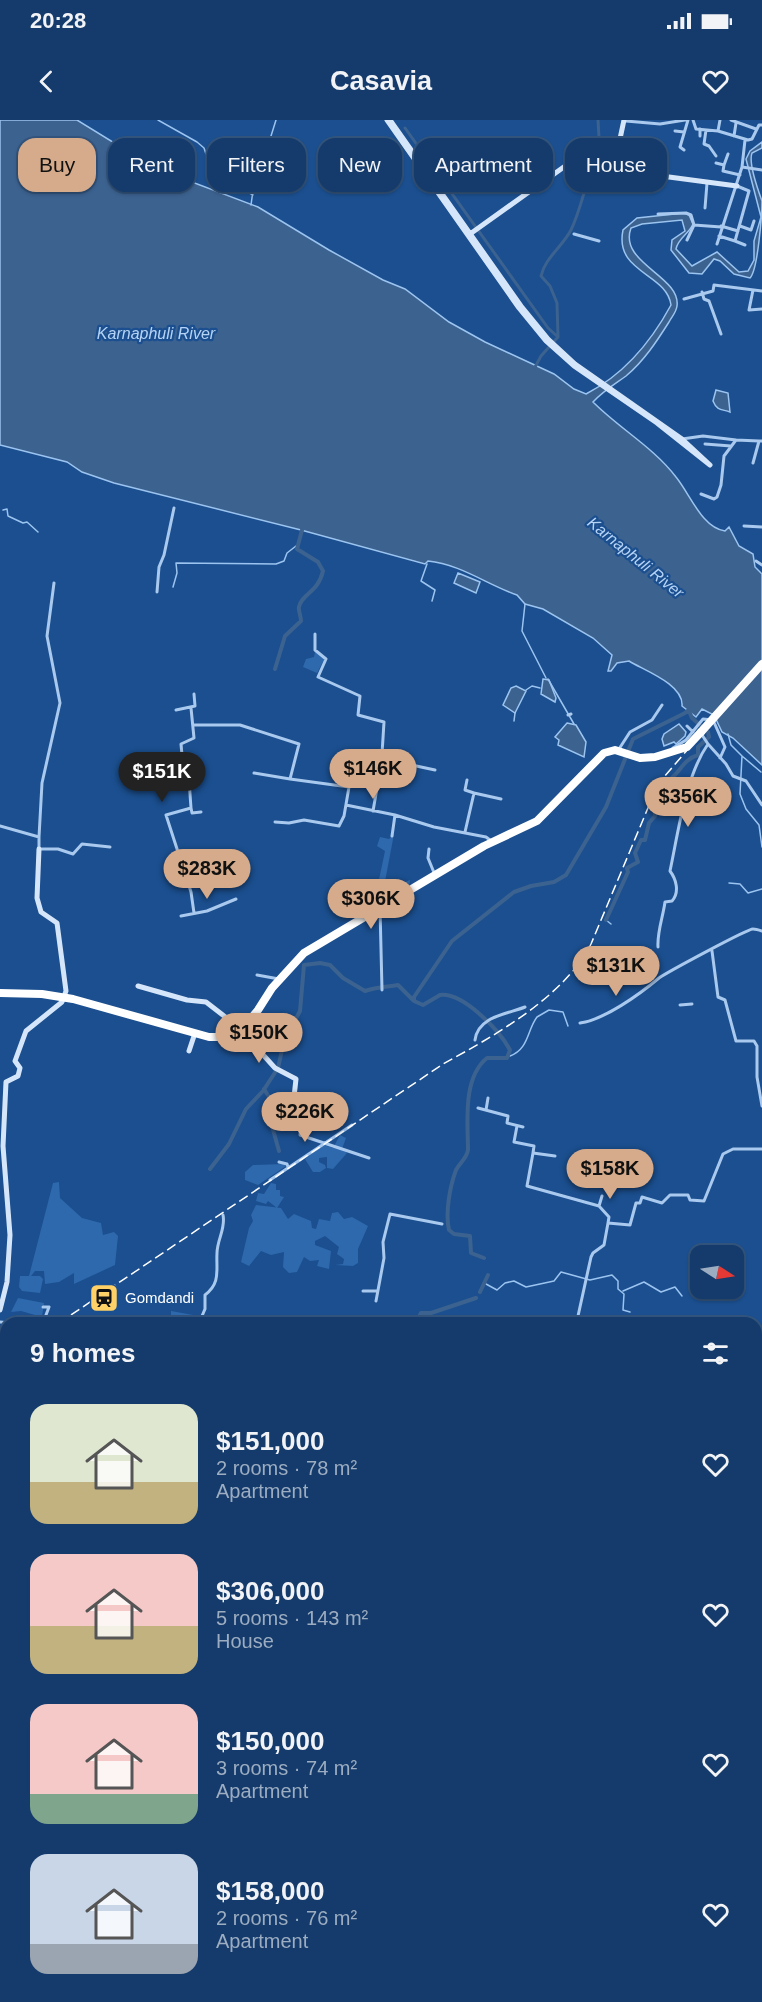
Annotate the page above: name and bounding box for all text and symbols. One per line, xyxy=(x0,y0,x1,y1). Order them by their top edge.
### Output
text: 20:28 xyxy=(30,8,86,33)
icon: back xyxy=(30,65,63,98)
icon: heart xyxy=(699,65,732,98)
text: Casavia xyxy=(330,66,432,96)
chip: Buy xyxy=(18,138,96,192)
chip: Rent xyxy=(108,138,195,192)
chip: Filters xyxy=(207,138,306,192)
chip: New xyxy=(318,138,402,192)
chip: Apartment xyxy=(414,138,553,192)
chip: House xyxy=(565,138,667,192)
water label: Karnaphuli River xyxy=(97,325,216,342)
water label: Karnaphuli River xyxy=(584,514,688,602)
pin: $146K xyxy=(331,749,415,800)
pin: $151K xyxy=(120,752,204,803)
text: $146K xyxy=(344,757,402,779)
text: $151K xyxy=(133,760,191,782)
pin: $356K xyxy=(646,777,730,828)
text: $356K xyxy=(659,785,717,807)
pin: $283K xyxy=(165,849,249,900)
text: $283K xyxy=(178,857,236,879)
pin: $306K xyxy=(329,879,413,930)
text: $306K xyxy=(342,887,400,909)
pin: $131K xyxy=(574,946,658,997)
text: $131K xyxy=(587,954,645,976)
pin: $150K xyxy=(217,1013,301,1064)
text: $150K xyxy=(230,1021,288,1043)
pin: $226K xyxy=(263,1092,347,1143)
text: $226K xyxy=(276,1100,334,1122)
pin: $158K xyxy=(568,1149,652,1200)
text: $158K xyxy=(581,1157,639,1179)
north arrow xyxy=(690,1245,744,1299)
map controls xyxy=(690,1245,744,1299)
station icon: Gomdandi xyxy=(88,1282,120,1314)
place label: Gomdandi xyxy=(125,1289,194,1306)
icon: filters xyxy=(699,1337,732,1370)
text: 9 homes xyxy=(30,1338,136,1368)
text: $151,000 xyxy=(216,1426,324,1456)
icon: home xyxy=(78,1428,150,1500)
icon: heart xyxy=(699,1448,732,1481)
text: 2 rooms · 78 m² xyxy=(216,1457,357,1479)
text: Apartment xyxy=(216,1480,308,1502)
text: $306,000 xyxy=(216,1576,324,1606)
icon: home xyxy=(78,1578,150,1650)
icon: heart xyxy=(699,1598,732,1631)
text: 5 rooms · 143 m² xyxy=(216,1607,368,1629)
text: House xyxy=(216,1630,274,1652)
text: $150,000 xyxy=(216,1726,324,1756)
icon: home xyxy=(78,1728,150,1800)
icon: heart xyxy=(699,1748,732,1781)
text: 3 rooms · 74 m² xyxy=(216,1757,357,1779)
text: Apartment xyxy=(216,1780,308,1802)
text: $158,000 xyxy=(216,1876,324,1906)
icon: home xyxy=(78,1878,150,1950)
icon: heart xyxy=(699,1898,732,1931)
text: 2 rooms · 76 m² xyxy=(216,1907,357,1929)
text: Apartment xyxy=(216,1930,308,1952)

